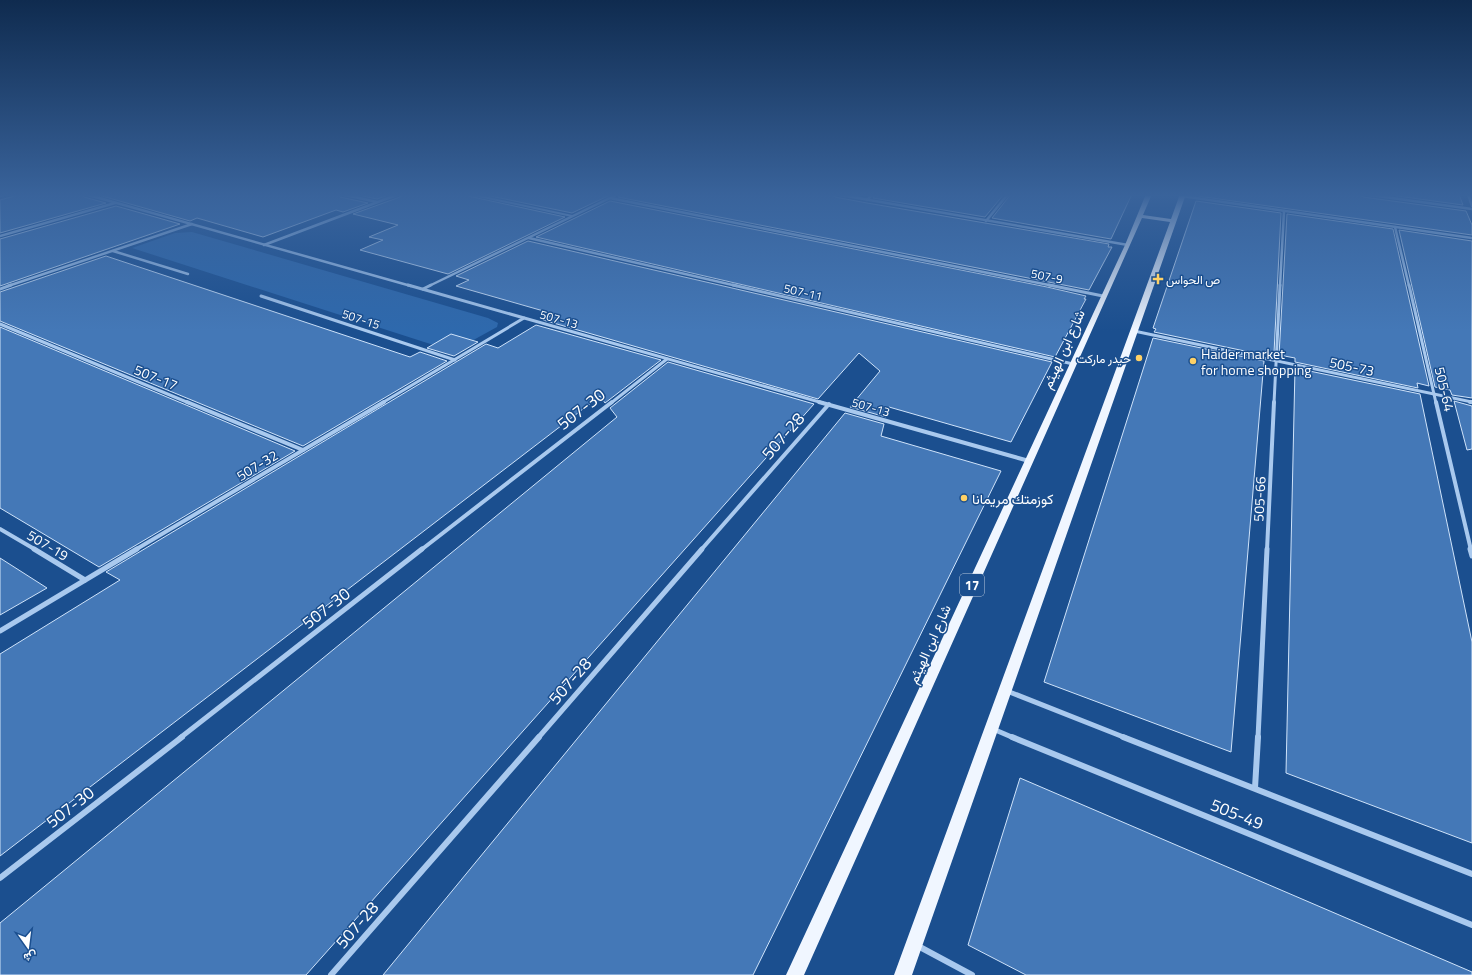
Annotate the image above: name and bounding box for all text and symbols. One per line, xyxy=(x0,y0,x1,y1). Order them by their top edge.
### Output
street label: 507-9 xyxy=(1029,264,1065,288)
place label: ص الحواس xyxy=(1166,270,1220,289)
marker: ص الحواس xyxy=(1153,274,1163,284)
street label: 507-11 xyxy=(782,278,824,306)
street label: 507-15 xyxy=(340,304,383,334)
street label: 507-13 xyxy=(538,305,580,333)
street label: شارع ابن الهيثم xyxy=(1036,306,1091,393)
place label: Haider market for home shopping xyxy=(1201,343,1312,380)
place label: حيدر ماركت xyxy=(1076,349,1131,368)
street label: 505-73 xyxy=(1328,351,1376,381)
marker: حيدر ماركت xyxy=(1134,353,1144,363)
marker: Haider market for home shopping xyxy=(1188,356,1198,366)
street label: 507-17 xyxy=(131,359,181,395)
street label: 505-64 xyxy=(1430,365,1460,414)
street label: 507-30 xyxy=(551,382,611,436)
street label: 507-13 xyxy=(850,393,892,421)
street label: 507-28 xyxy=(755,407,811,465)
street label: 507-32 xyxy=(232,444,282,486)
street label: 505-66 xyxy=(1247,476,1271,522)
place label: كوزمتك مريمانا xyxy=(972,488,1053,509)
marker: كوزمتك مريمانا xyxy=(959,493,969,503)
street label: 507-19 xyxy=(23,524,73,566)
road number: 17 xyxy=(960,574,984,596)
street label: 507-30 xyxy=(296,581,356,635)
street label: شارع ابن الهيثم xyxy=(902,601,957,688)
street label: 507-28 xyxy=(542,652,598,710)
street label: 507-30 xyxy=(40,780,100,834)
street label: 505-49 xyxy=(1207,792,1267,836)
street label: 507-28 xyxy=(329,896,385,954)
north arrow xyxy=(8,927,48,967)
text: ش xyxy=(22,947,39,966)

